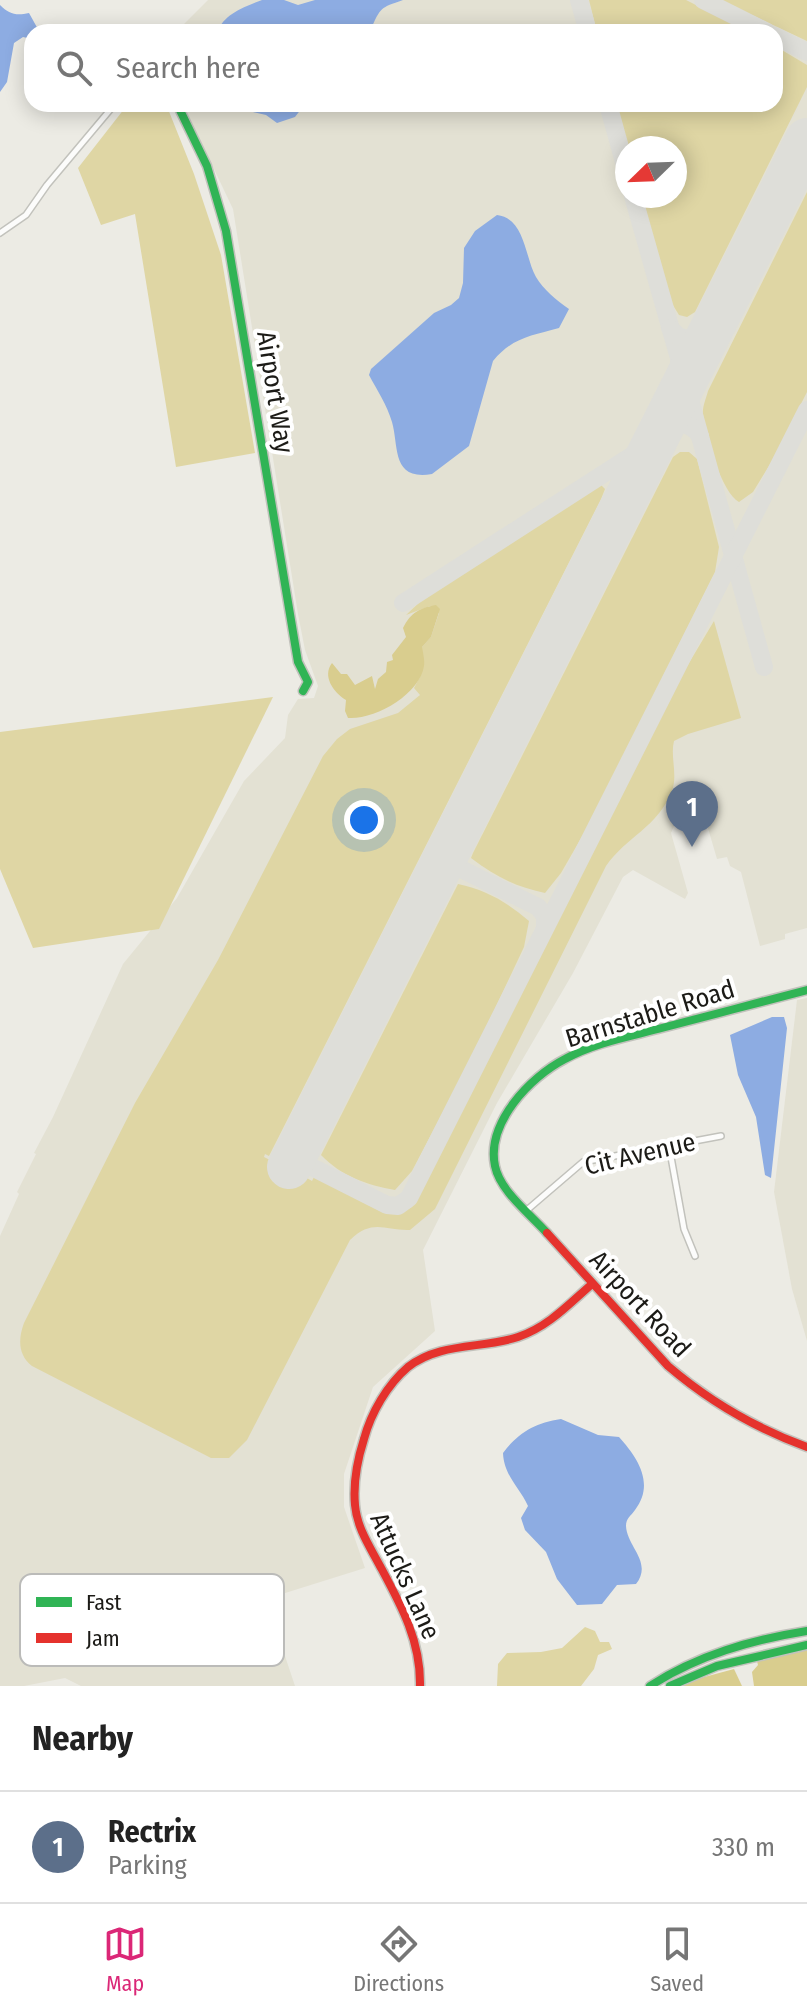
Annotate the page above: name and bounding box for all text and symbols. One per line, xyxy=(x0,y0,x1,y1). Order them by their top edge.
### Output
search box xyxy=(24,24,783,112)
icon: search xyxy=(52,46,96,90)
text: Search here xyxy=(116,50,261,86)
north arrow xyxy=(615,136,687,208)
street label: Airport Way xyxy=(250,329,300,456)
pin: 1 xyxy=(666,781,718,847)
your location xyxy=(344,800,384,840)
street label: Barnstable Road xyxy=(562,974,738,1054)
street label: Cit Avenue xyxy=(582,1126,698,1182)
street label: Airport Road xyxy=(583,1244,697,1364)
street label: Attucks Lane xyxy=(363,1508,447,1644)
legend xyxy=(20,1574,284,1666)
text: Fast xyxy=(86,1589,122,1616)
text: Jam xyxy=(86,1625,120,1652)
text: Nearby xyxy=(32,1718,133,1759)
text: Rectrix xyxy=(108,1814,196,1850)
text: 1 xyxy=(53,1832,64,1863)
text: 330 m xyxy=(712,1832,775,1863)
text: Parking xyxy=(108,1850,187,1881)
tab: Map xyxy=(103,1922,147,1997)
tab: Directions xyxy=(353,1922,444,1997)
tab: Saved xyxy=(650,1922,704,1997)

